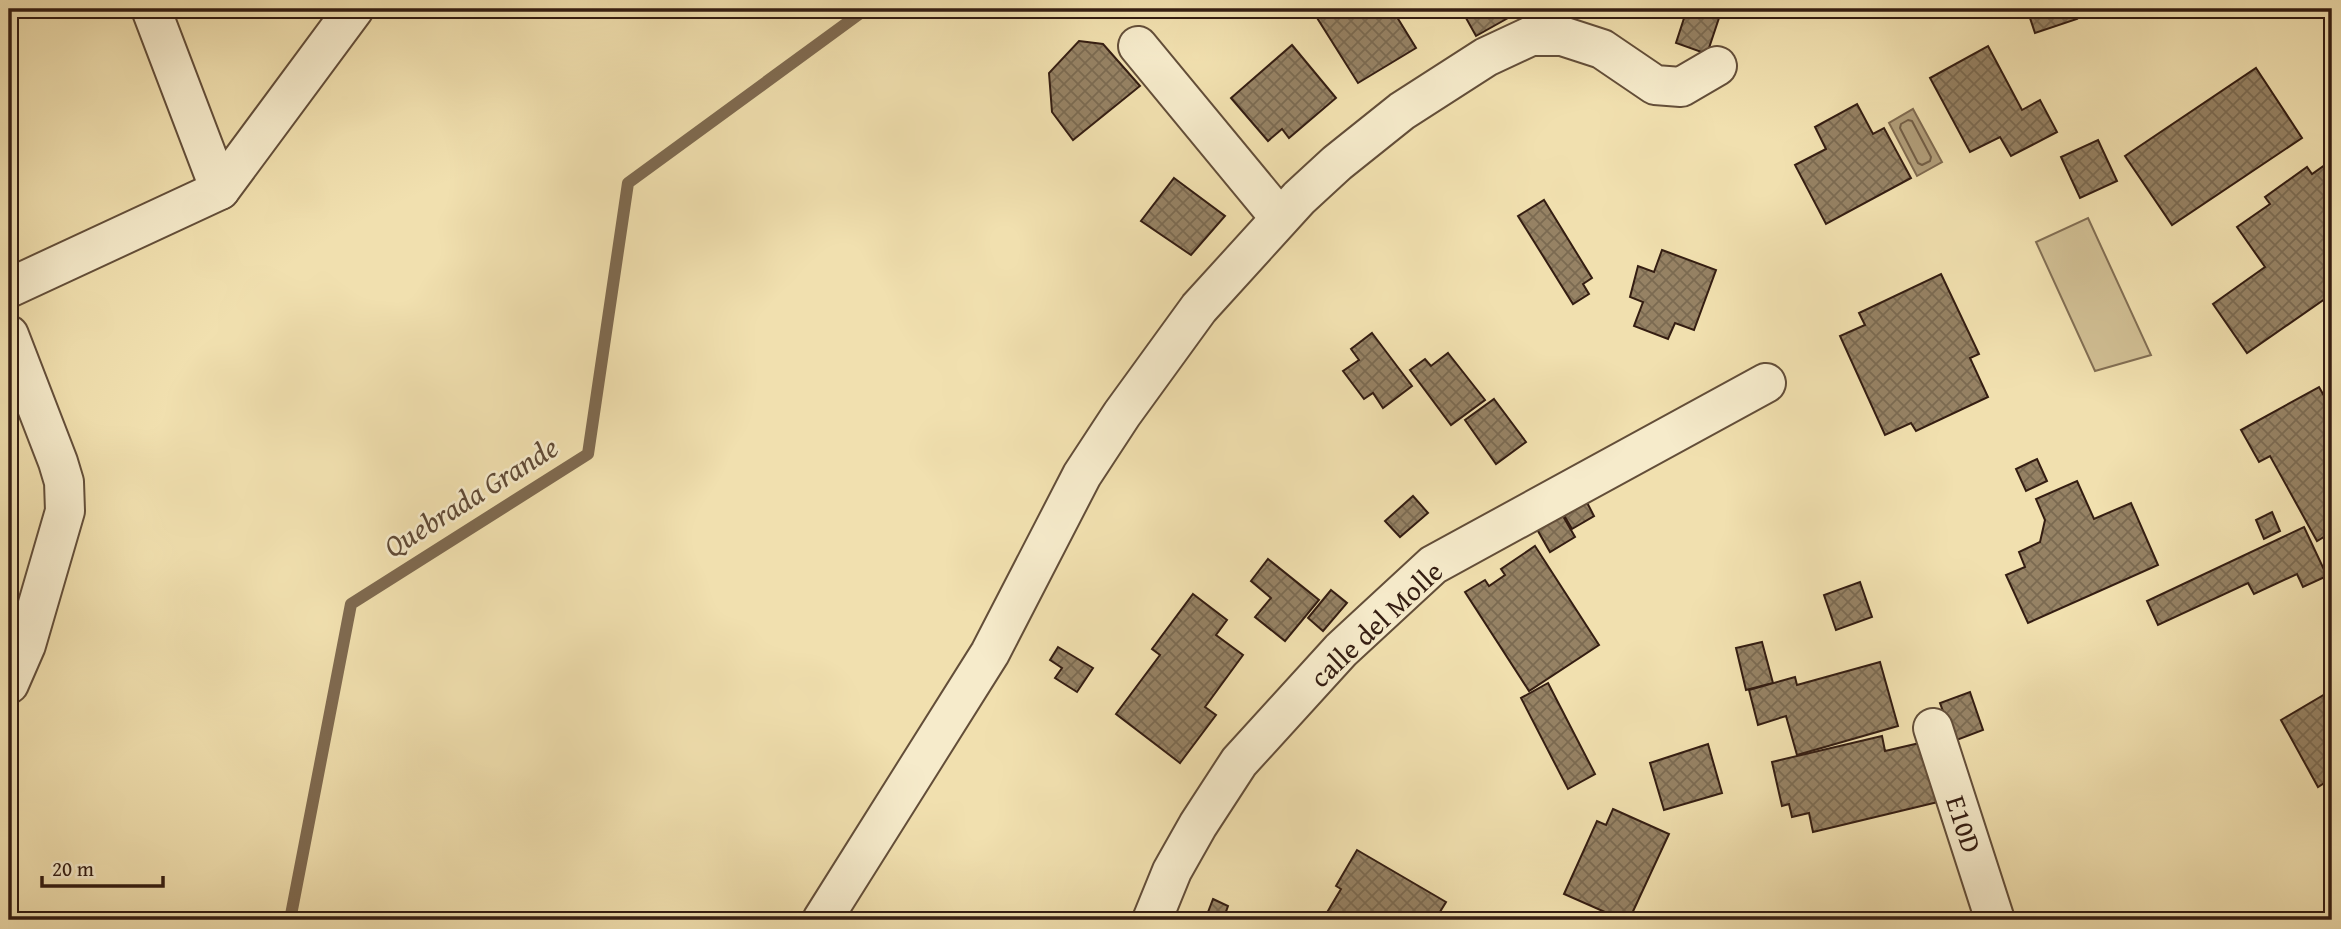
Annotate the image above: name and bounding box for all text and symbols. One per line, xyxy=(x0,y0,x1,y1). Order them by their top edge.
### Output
water label: Quebrada Grande xyxy=(375,425,566,567)
street label: calle del Molle xyxy=(1300,551,1451,696)
street label: E10D xyxy=(1936,790,1993,858)
scale bar xyxy=(42,845,163,889)
text: 20 m xyxy=(52,853,94,884)

